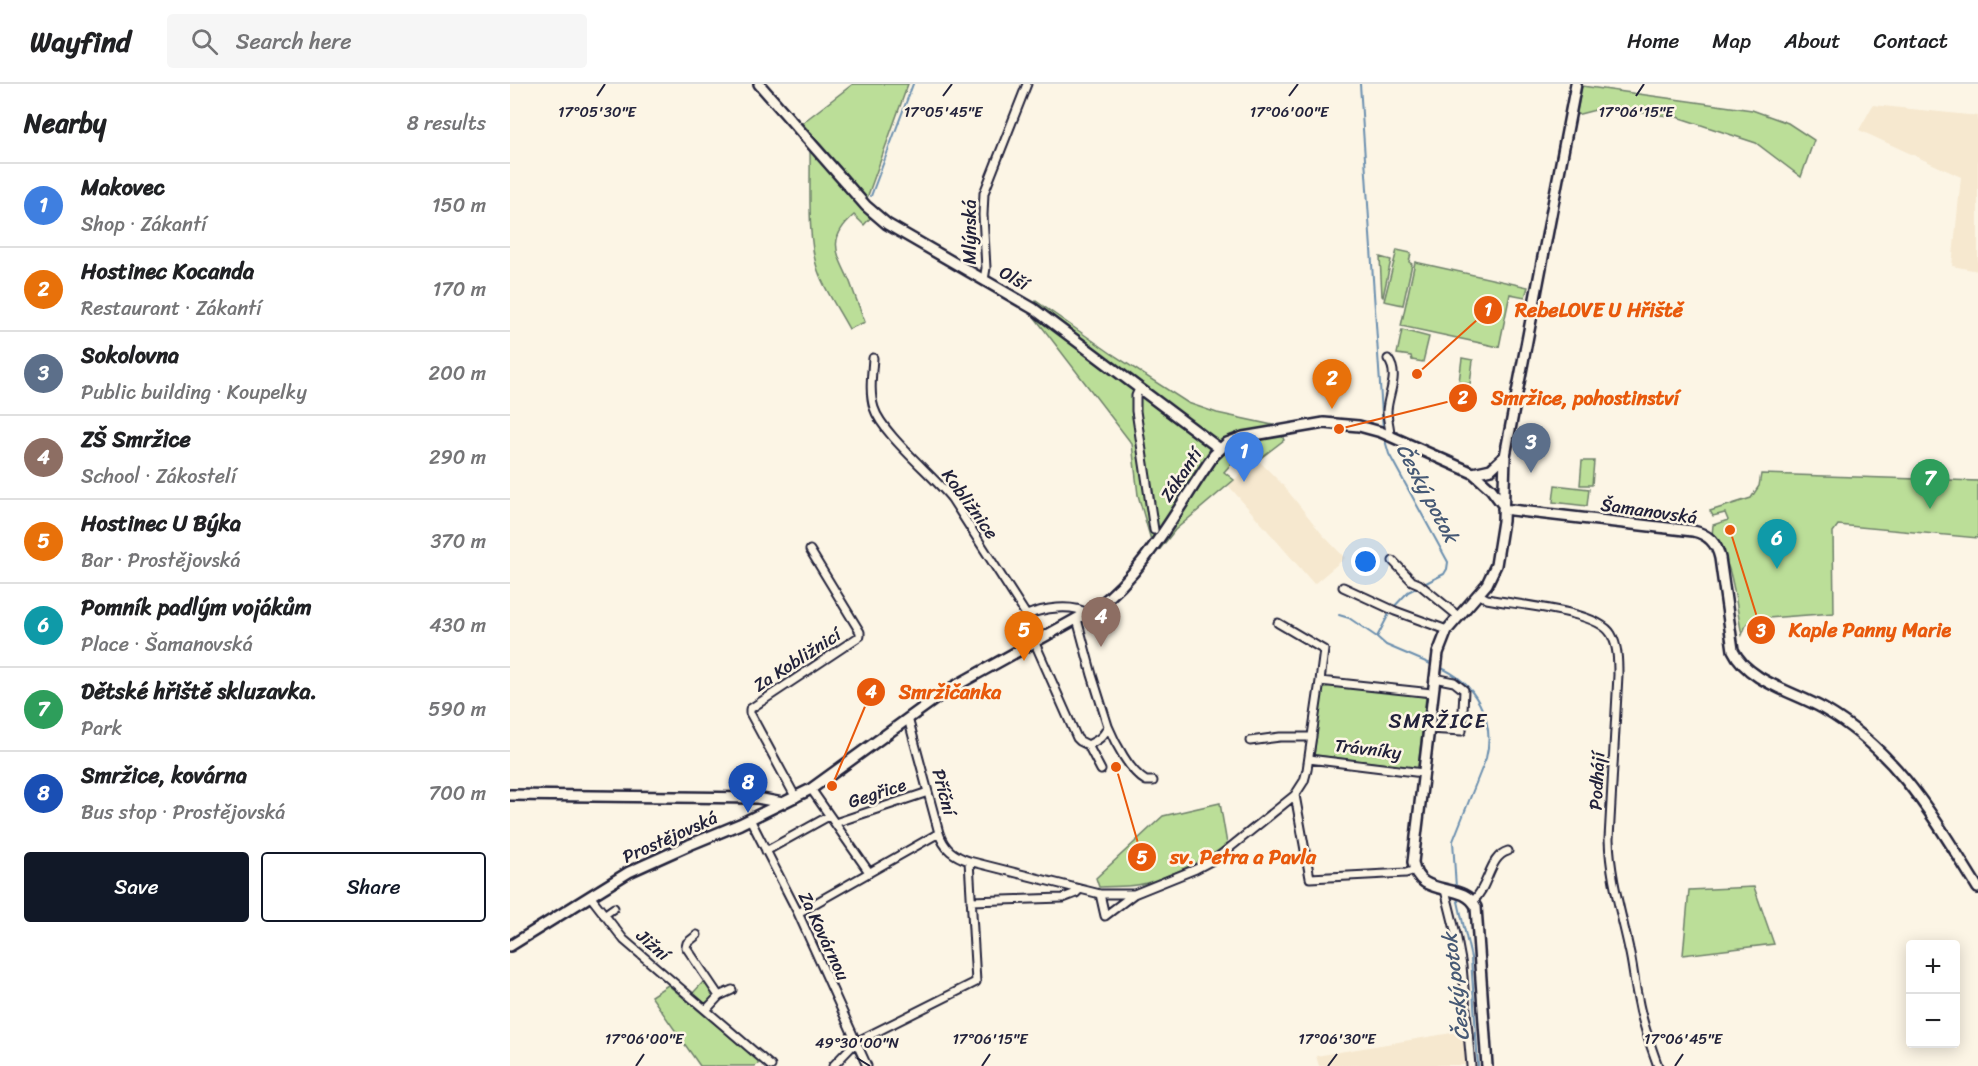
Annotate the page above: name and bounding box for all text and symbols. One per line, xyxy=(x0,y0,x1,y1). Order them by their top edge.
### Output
search box xyxy=(167,14,587,68)
text: Wayfind xyxy=(30,17,131,66)
text: Search here xyxy=(236,22,352,61)
text: Home xyxy=(1627,22,1679,60)
text: Map xyxy=(1712,22,1751,60)
text: About xyxy=(1784,22,1841,60)
text: Contact xyxy=(1874,22,1948,60)
icon: search xyxy=(188,25,221,58)
text: 17°05'30"E xyxy=(558,99,638,125)
text: 17°05'45"E xyxy=(904,99,984,125)
text: 17°06'00"E xyxy=(1250,99,1330,125)
text: 17°06'15"E xyxy=(1598,99,1675,125)
text: Nearby xyxy=(24,100,106,146)
text: 8 results xyxy=(407,106,486,141)
text: Makovec xyxy=(81,168,165,207)
text: 1 xyxy=(39,188,48,223)
text: 150 m xyxy=(432,188,486,223)
street label: Mlýnská xyxy=(954,200,986,264)
text: Shop · Zákantí xyxy=(81,207,206,242)
text: Hostinec Kocanda xyxy=(81,252,254,291)
street label: Olší xyxy=(993,257,1037,300)
text: 2 xyxy=(38,272,49,307)
text: 170 m xyxy=(433,272,486,307)
text: Restaurant · Zákantí xyxy=(81,291,262,326)
callout: RebeLOVE U Hřiště xyxy=(1473,291,1696,329)
text: RebeLOVE U Hřiště xyxy=(1514,293,1685,328)
text: 1 xyxy=(1484,294,1492,326)
text: Sokolovna xyxy=(81,336,179,375)
text: 3 xyxy=(38,356,49,391)
text: 200 m xyxy=(429,356,486,391)
pin: 2 xyxy=(1312,360,1352,409)
text: Public building · Koupelky xyxy=(81,375,307,410)
callout: Smržice, pohostinství xyxy=(1448,379,1691,417)
text: Smržice, pohostinství xyxy=(1490,381,1682,416)
text: 2 xyxy=(1457,382,1469,414)
text: ZŠ Smržice xyxy=(81,420,191,459)
pin: 3 xyxy=(1512,424,1550,473)
pin: 1 xyxy=(1224,432,1264,482)
water label: Český potok xyxy=(1386,437,1469,551)
text: 4 xyxy=(37,440,50,475)
text: 290 m xyxy=(429,440,486,475)
street label: Zákantí xyxy=(1151,440,1212,509)
text: School · Zákostelí xyxy=(81,459,236,494)
pin: 7 xyxy=(1910,460,1950,509)
street label: Kobližnice xyxy=(933,462,1007,546)
street label: Šamanovská xyxy=(1599,488,1699,534)
text: Hostinec U Býka xyxy=(81,504,241,543)
pin: 6 xyxy=(1758,520,1796,569)
text: 5 xyxy=(37,524,50,559)
text: 370 m xyxy=(430,524,486,559)
text: Bar · Prostějovská xyxy=(81,543,240,578)
your location xyxy=(1351,547,1380,576)
text: Pomník padlým vojákům xyxy=(81,588,312,627)
pin: 4 xyxy=(1082,598,1120,647)
text: 6 xyxy=(38,608,49,643)
text: 430 m xyxy=(429,608,486,643)
callout: Kaple Panny Marie xyxy=(1746,611,1963,649)
pin: 5 xyxy=(1004,612,1044,661)
text: Kaple Panny Marie xyxy=(1788,613,1952,648)
text: 3 xyxy=(1755,615,1766,647)
street label: Za Kobližnicí xyxy=(746,618,849,701)
text: Place · Šamanovská xyxy=(81,627,253,662)
text: Dětské hřiště skluzavka. xyxy=(81,672,317,711)
callout: Smržičanka xyxy=(856,673,1013,711)
text: Smržičanka xyxy=(898,675,1002,710)
text: 4 xyxy=(864,676,877,708)
text: 7 xyxy=(38,692,49,727)
text: 590 m xyxy=(428,692,486,727)
district label: SMRŽICE xyxy=(1388,702,1488,740)
text: Park xyxy=(81,711,122,746)
street label: Trávníky xyxy=(1333,729,1404,769)
street label: Podhájí xyxy=(1579,749,1615,811)
text: Smržice, kovárna xyxy=(81,756,247,795)
pin: 8 xyxy=(728,764,768,813)
street label: Příční xyxy=(922,765,966,821)
street label: Gegřice xyxy=(844,768,911,817)
text: 8 xyxy=(37,776,50,811)
text: 700 m xyxy=(429,776,486,811)
text: Bus stop · Prostějovská xyxy=(81,795,285,830)
street label: Prostějovská xyxy=(617,802,723,872)
callout: sv. Petra a Pavla xyxy=(1127,838,1328,876)
text: sv. Petra a Pavla xyxy=(1169,840,1317,875)
text: 5 xyxy=(1137,842,1148,874)
button: Save xyxy=(24,852,249,922)
button: Share xyxy=(261,852,486,922)
street label: Za Kovárnou xyxy=(789,886,859,986)
street label: Jižní xyxy=(628,920,679,970)
water label: Český potok xyxy=(1432,929,1480,1043)
map controls xyxy=(1906,940,1960,1048)
button: + xyxy=(1906,940,1960,994)
button: − xyxy=(1906,994,1960,1048)
text: 17°06'00"E xyxy=(605,1026,685,1052)
text: 17°06'15"E xyxy=(952,1026,1029,1052)
text: 17°06'30"E xyxy=(1298,1026,1377,1052)
text: 17°06'45"E xyxy=(1644,1026,1724,1052)
text: 49°30'00"N xyxy=(815,1030,900,1056)

